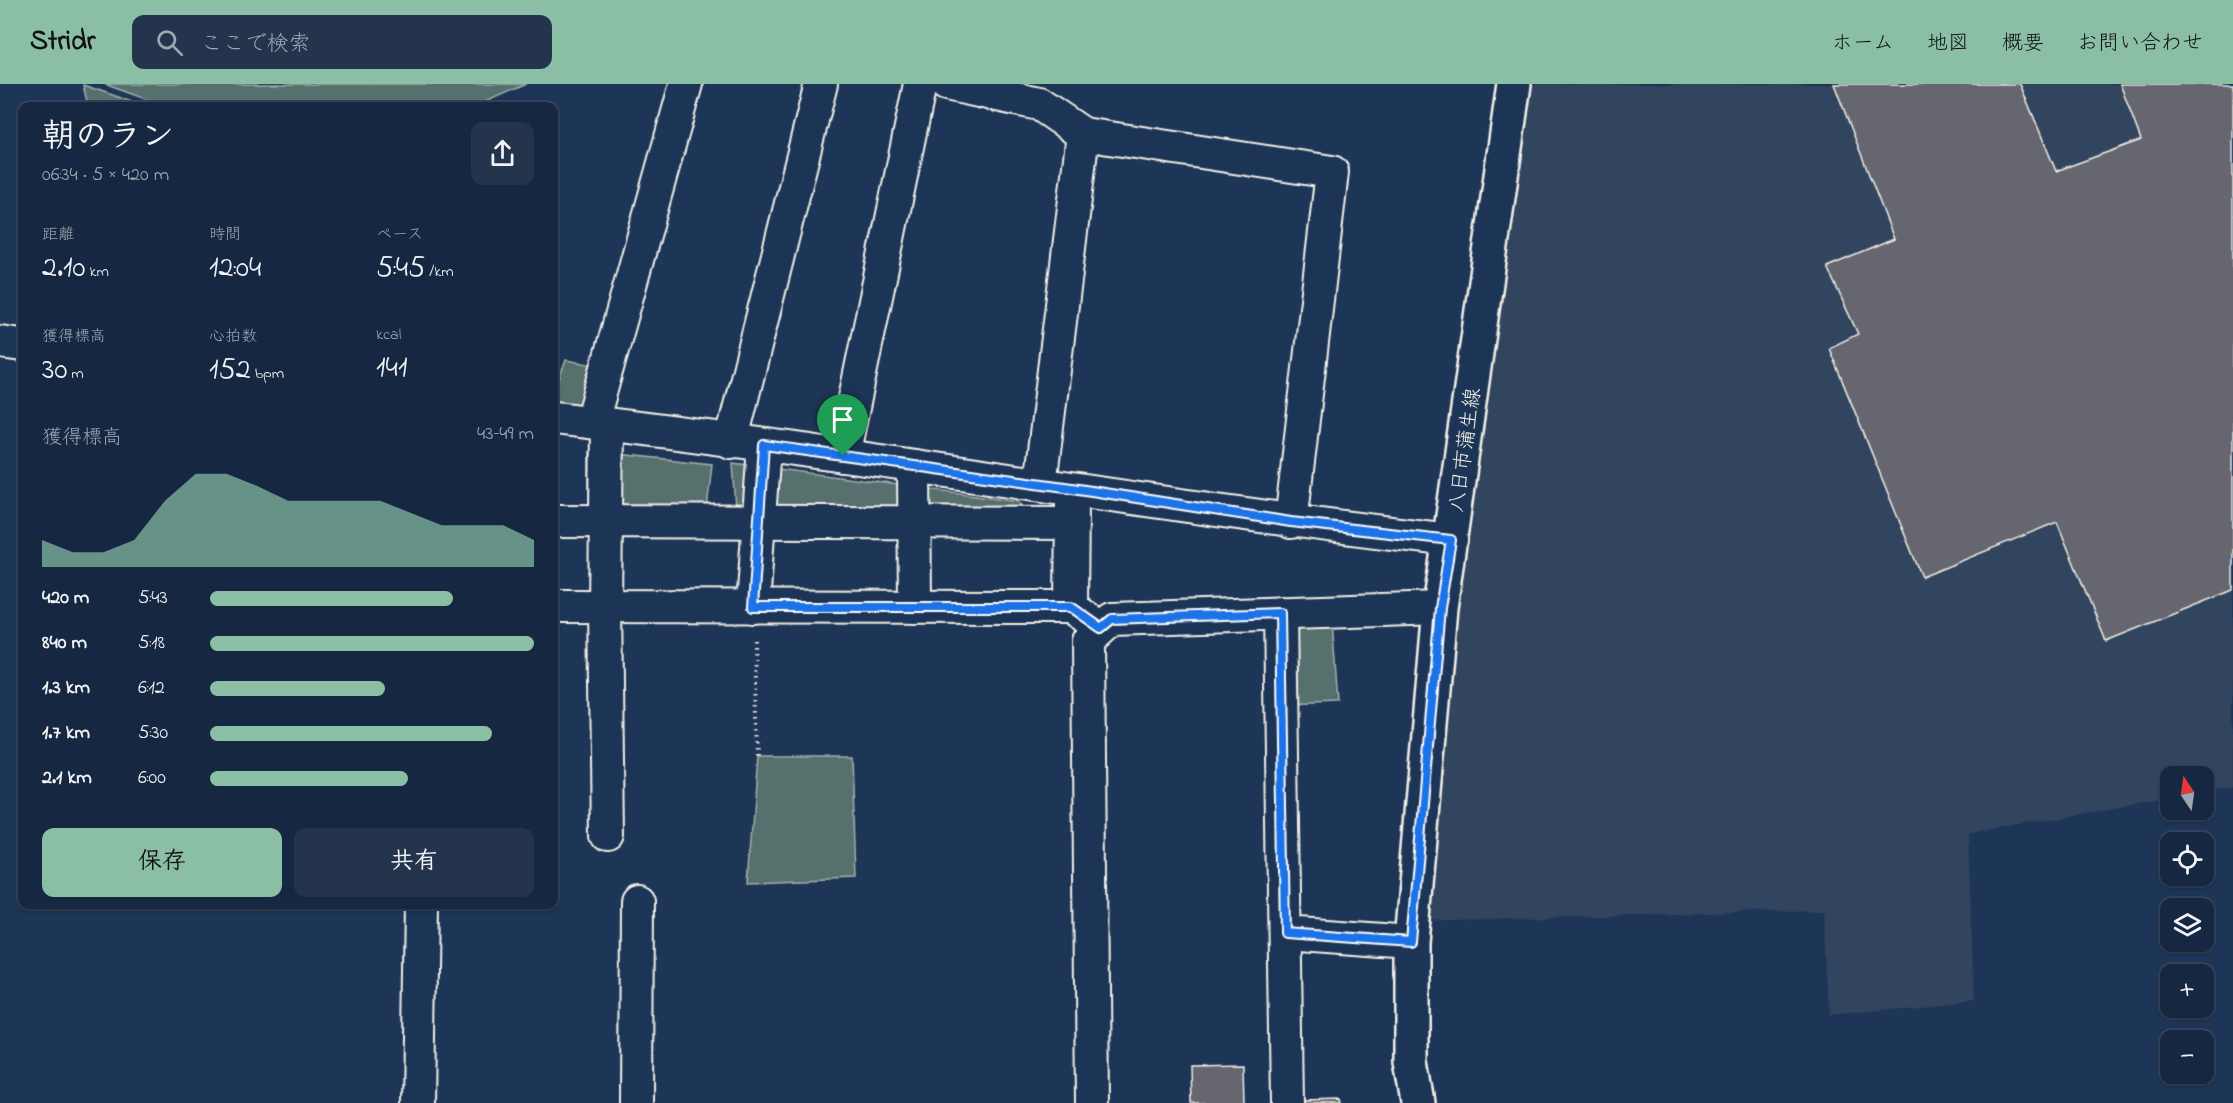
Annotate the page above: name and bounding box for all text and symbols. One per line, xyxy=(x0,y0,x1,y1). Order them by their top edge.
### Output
search box xyxy=(132,15,552,69)
text: Stridr xyxy=(30,22,96,63)
icon: search xyxy=(153,26,186,59)
text: ここで検索 xyxy=(201,29,311,61)
text: ホーム xyxy=(1832,29,1894,59)
text: 地図 xyxy=(1927,29,1969,59)
text: 概要 xyxy=(2002,29,2044,59)
text: お問い合わせ xyxy=(2077,29,2203,59)
text: 朝のラン xyxy=(42,114,174,162)
button: share xyxy=(471,122,534,185)
text: 06:34 · 5 × 420 m xyxy=(42,161,169,190)
text: 距離 xyxy=(42,223,74,247)
text: 時間 xyxy=(209,223,241,247)
text: ペース xyxy=(376,223,423,247)
text: 2.10 xyxy=(42,247,86,291)
text: 12:04 xyxy=(209,247,261,291)
text: 5:45 xyxy=(376,247,425,291)
text: km xyxy=(86,260,109,284)
text: /km xyxy=(425,260,454,284)
text: kcal xyxy=(376,323,401,347)
text: 獲得標高 xyxy=(42,325,106,349)
text: 心拍数 xyxy=(209,325,257,349)
text: 141 xyxy=(376,347,407,391)
text: 30 xyxy=(42,349,67,393)
text: 152 xyxy=(209,349,251,393)
text: m xyxy=(67,362,84,386)
text: bpm xyxy=(251,362,284,386)
street label: 八日市蒲生線 xyxy=(1442,386,1490,515)
pin xyxy=(817,394,868,456)
icon: arrive xyxy=(826,403,859,436)
text: 43–49 m xyxy=(477,420,534,449)
text: 獲得標高 xyxy=(42,424,122,453)
text: 420 m xyxy=(42,584,89,613)
text: 5:43 xyxy=(138,584,168,613)
text: 840 m xyxy=(42,629,87,658)
text: 5:18 xyxy=(138,629,165,658)
text: 1.3 km xyxy=(42,674,90,703)
text: 6:12 xyxy=(138,674,165,703)
text: 1.7 km xyxy=(42,719,90,748)
text: 5:30 xyxy=(138,719,168,748)
text: 2.1 km xyxy=(42,764,92,793)
text: 6:00 xyxy=(138,764,166,793)
north arrow xyxy=(2160,766,2214,820)
map controls xyxy=(2160,766,2214,1084)
button: 保存 xyxy=(42,828,282,897)
button: 共有 xyxy=(294,828,534,897)
button: locate xyxy=(2160,832,2214,886)
button: layers xyxy=(2160,898,2214,952)
button: + xyxy=(2160,964,2214,1018)
button: − xyxy=(2160,1030,2214,1084)

